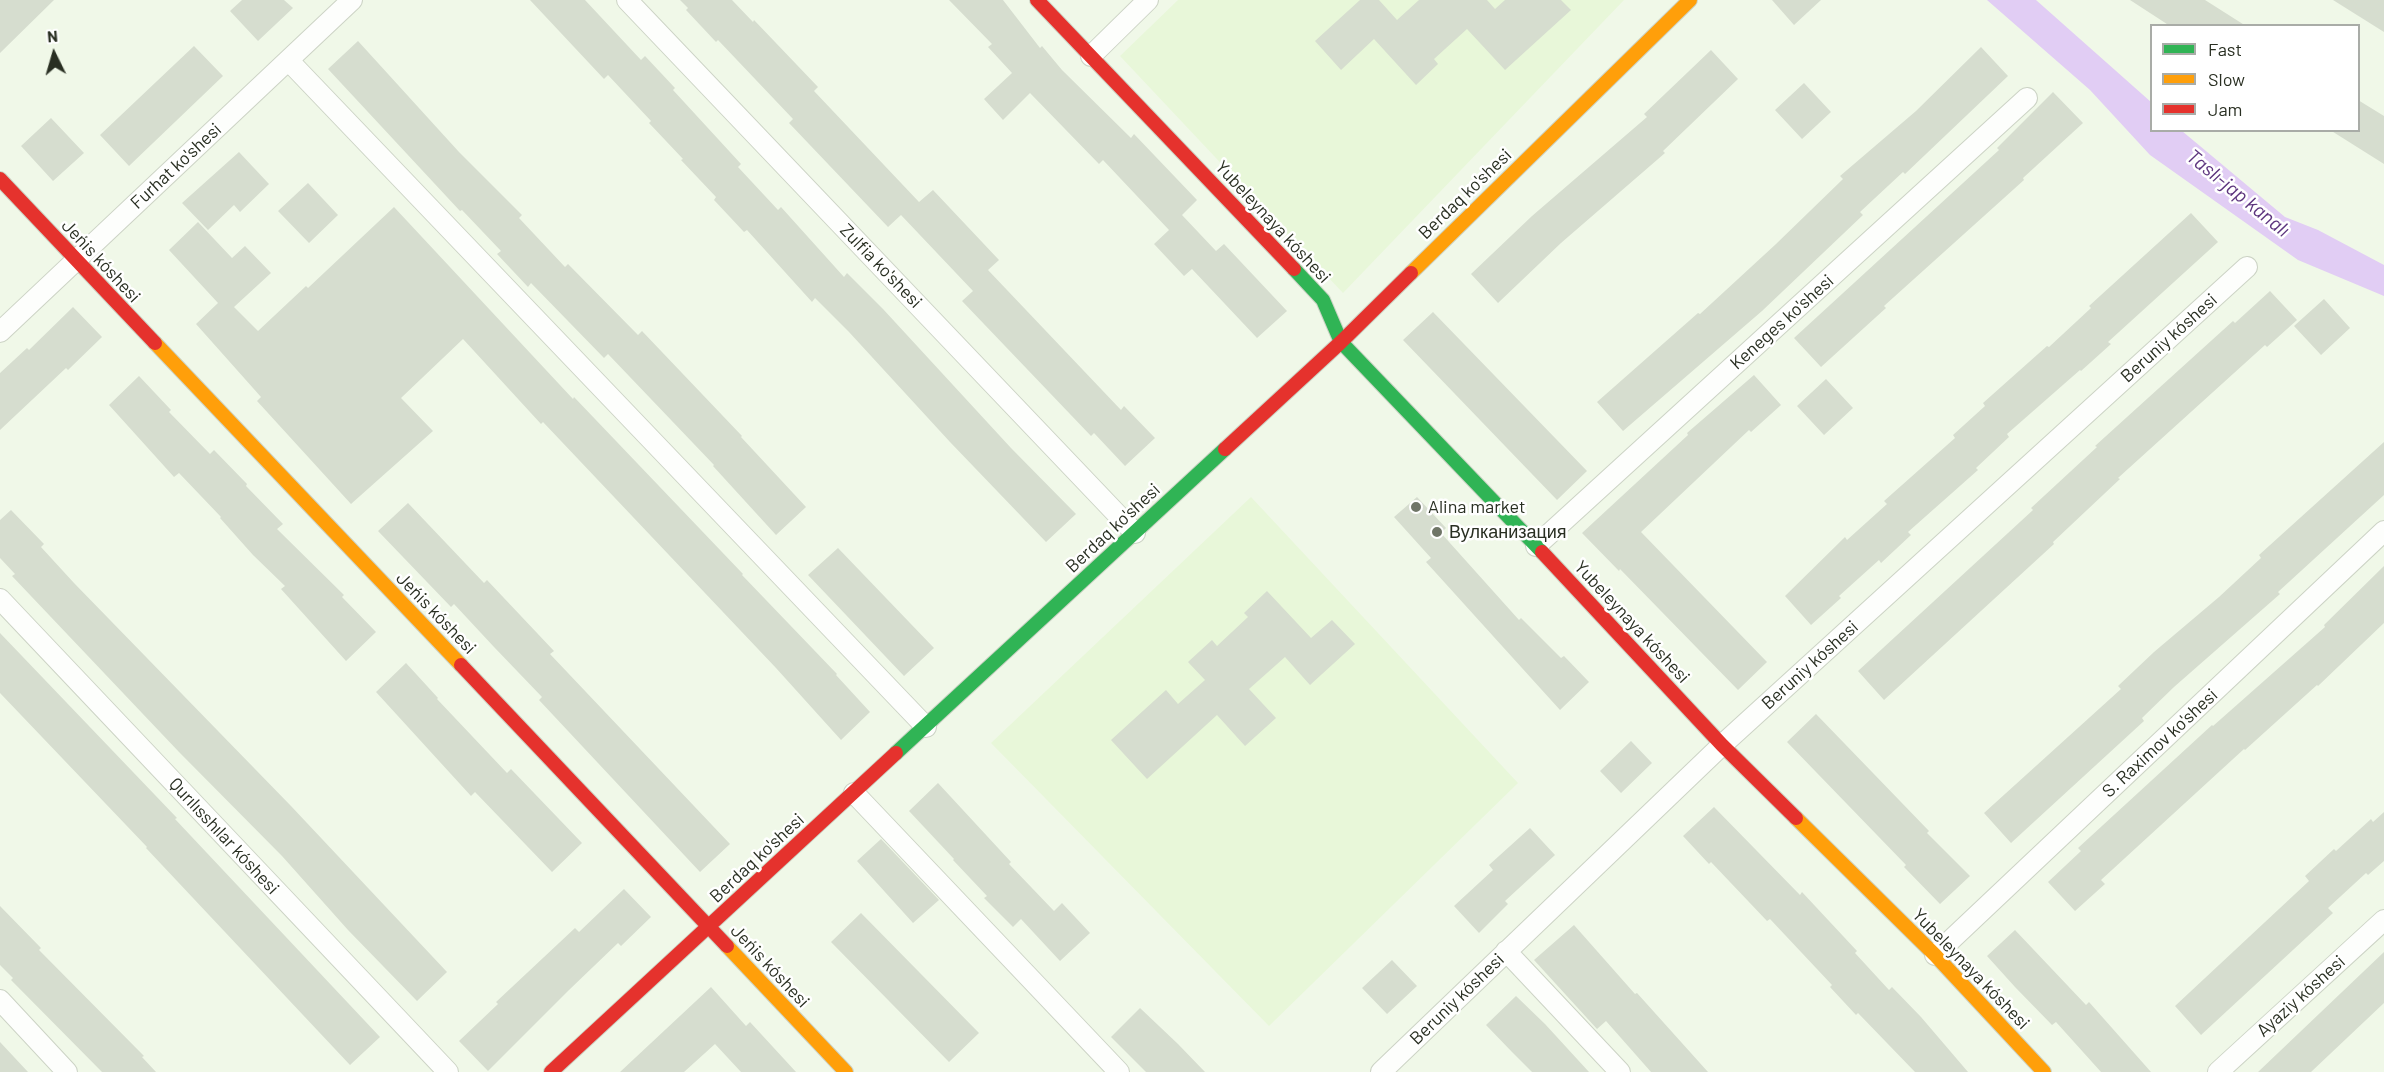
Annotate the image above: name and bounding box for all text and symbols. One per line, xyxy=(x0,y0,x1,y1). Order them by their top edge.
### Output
north arrow xyxy=(24,24,84,84)
legend xyxy=(2150,24,2360,132)
text: N xyxy=(46,26,59,45)
text: Fast xyxy=(2208,38,2242,60)
text: Slow xyxy=(2208,68,2245,90)
text: Jam xyxy=(2208,98,2242,120)
street label: Furhat ko'shesi xyxy=(126,118,226,214)
street label: Berdaq ko'shesi xyxy=(1414,144,1516,244)
water label: Taslı-jap kanalı xyxy=(2182,144,2294,242)
street label: Yubeleynaya kóshesi xyxy=(1211,156,1335,288)
street label: Jeńis kóshesi xyxy=(57,215,145,307)
street label: Zulfia ko'shesi xyxy=(836,219,926,313)
street label: Keneges ko'shesi xyxy=(1726,270,1838,374)
street label: Beruniy kóshesi xyxy=(2116,289,2222,387)
street label: Berdaq ko'shesi xyxy=(1061,479,1165,577)
place label: Alina market xyxy=(1428,496,1525,518)
marker: Alina market xyxy=(1409,500,1423,514)
place label: Вулканизация xyxy=(1449,521,1567,543)
marker: Вулканизация xyxy=(1430,525,1444,539)
street label: Yubeleynaya kóshesi xyxy=(1570,556,1694,688)
street label: Jeńis kóshesi xyxy=(391,567,481,659)
street label: Beruniy kóshesi xyxy=(1757,616,1863,714)
street label: S. Raximov ko'shesi xyxy=(2098,684,2222,802)
street label: Qurılısshılar kóshesi xyxy=(164,773,284,899)
street label: Berdaq ko'shesi xyxy=(705,809,809,907)
street label: Yubeleynaya kóshesi xyxy=(1908,904,2034,1034)
street label: Jeńis kóshesi xyxy=(726,920,814,1012)
street label: Beruniy kóshesi xyxy=(1405,949,1509,1049)
street label: Ayaziy kóshesi xyxy=(2252,951,2350,1041)

